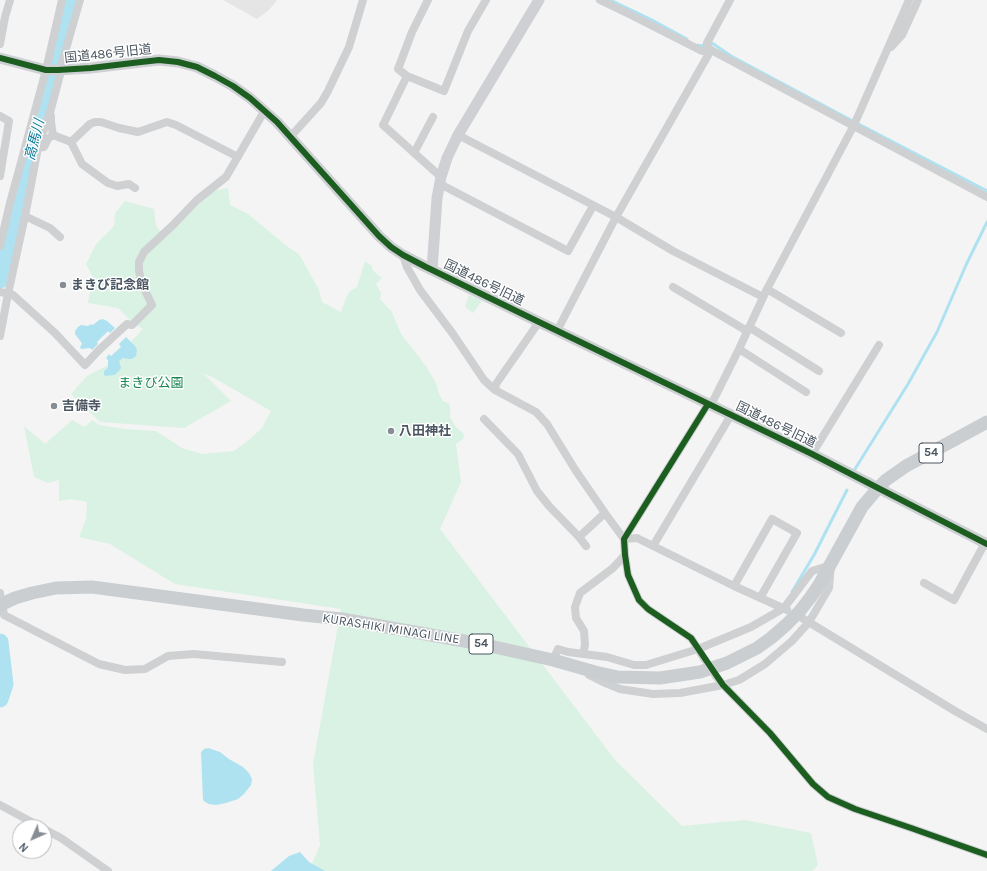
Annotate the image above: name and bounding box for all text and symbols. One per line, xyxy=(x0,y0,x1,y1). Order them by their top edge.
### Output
street label: 国道486号旧道 xyxy=(64,42,152,66)
water label: 高馬川 xyxy=(22,118,48,162)
street label: 国道486号旧道 xyxy=(441,257,527,309)
place label: まきび記念館 xyxy=(71,277,149,293)
marker: まきび記念館 xyxy=(58,280,68,290)
park label: まきび公園 xyxy=(119,375,183,391)
place label: 吉備寺 xyxy=(62,398,101,414)
street label: 国道486号旧道 xyxy=(733,399,819,451)
marker: 吉備寺 xyxy=(49,401,59,411)
place label: 八田神社 xyxy=(399,423,451,439)
marker: 八田神社 xyxy=(386,426,396,436)
road number: 54 xyxy=(919,443,943,463)
street label: KURASHIKI MINAGI LINE xyxy=(321,610,461,648)
road number: 54 xyxy=(469,634,493,654)
north arrow xyxy=(12,819,52,859)
text: N xyxy=(16,840,31,855)

